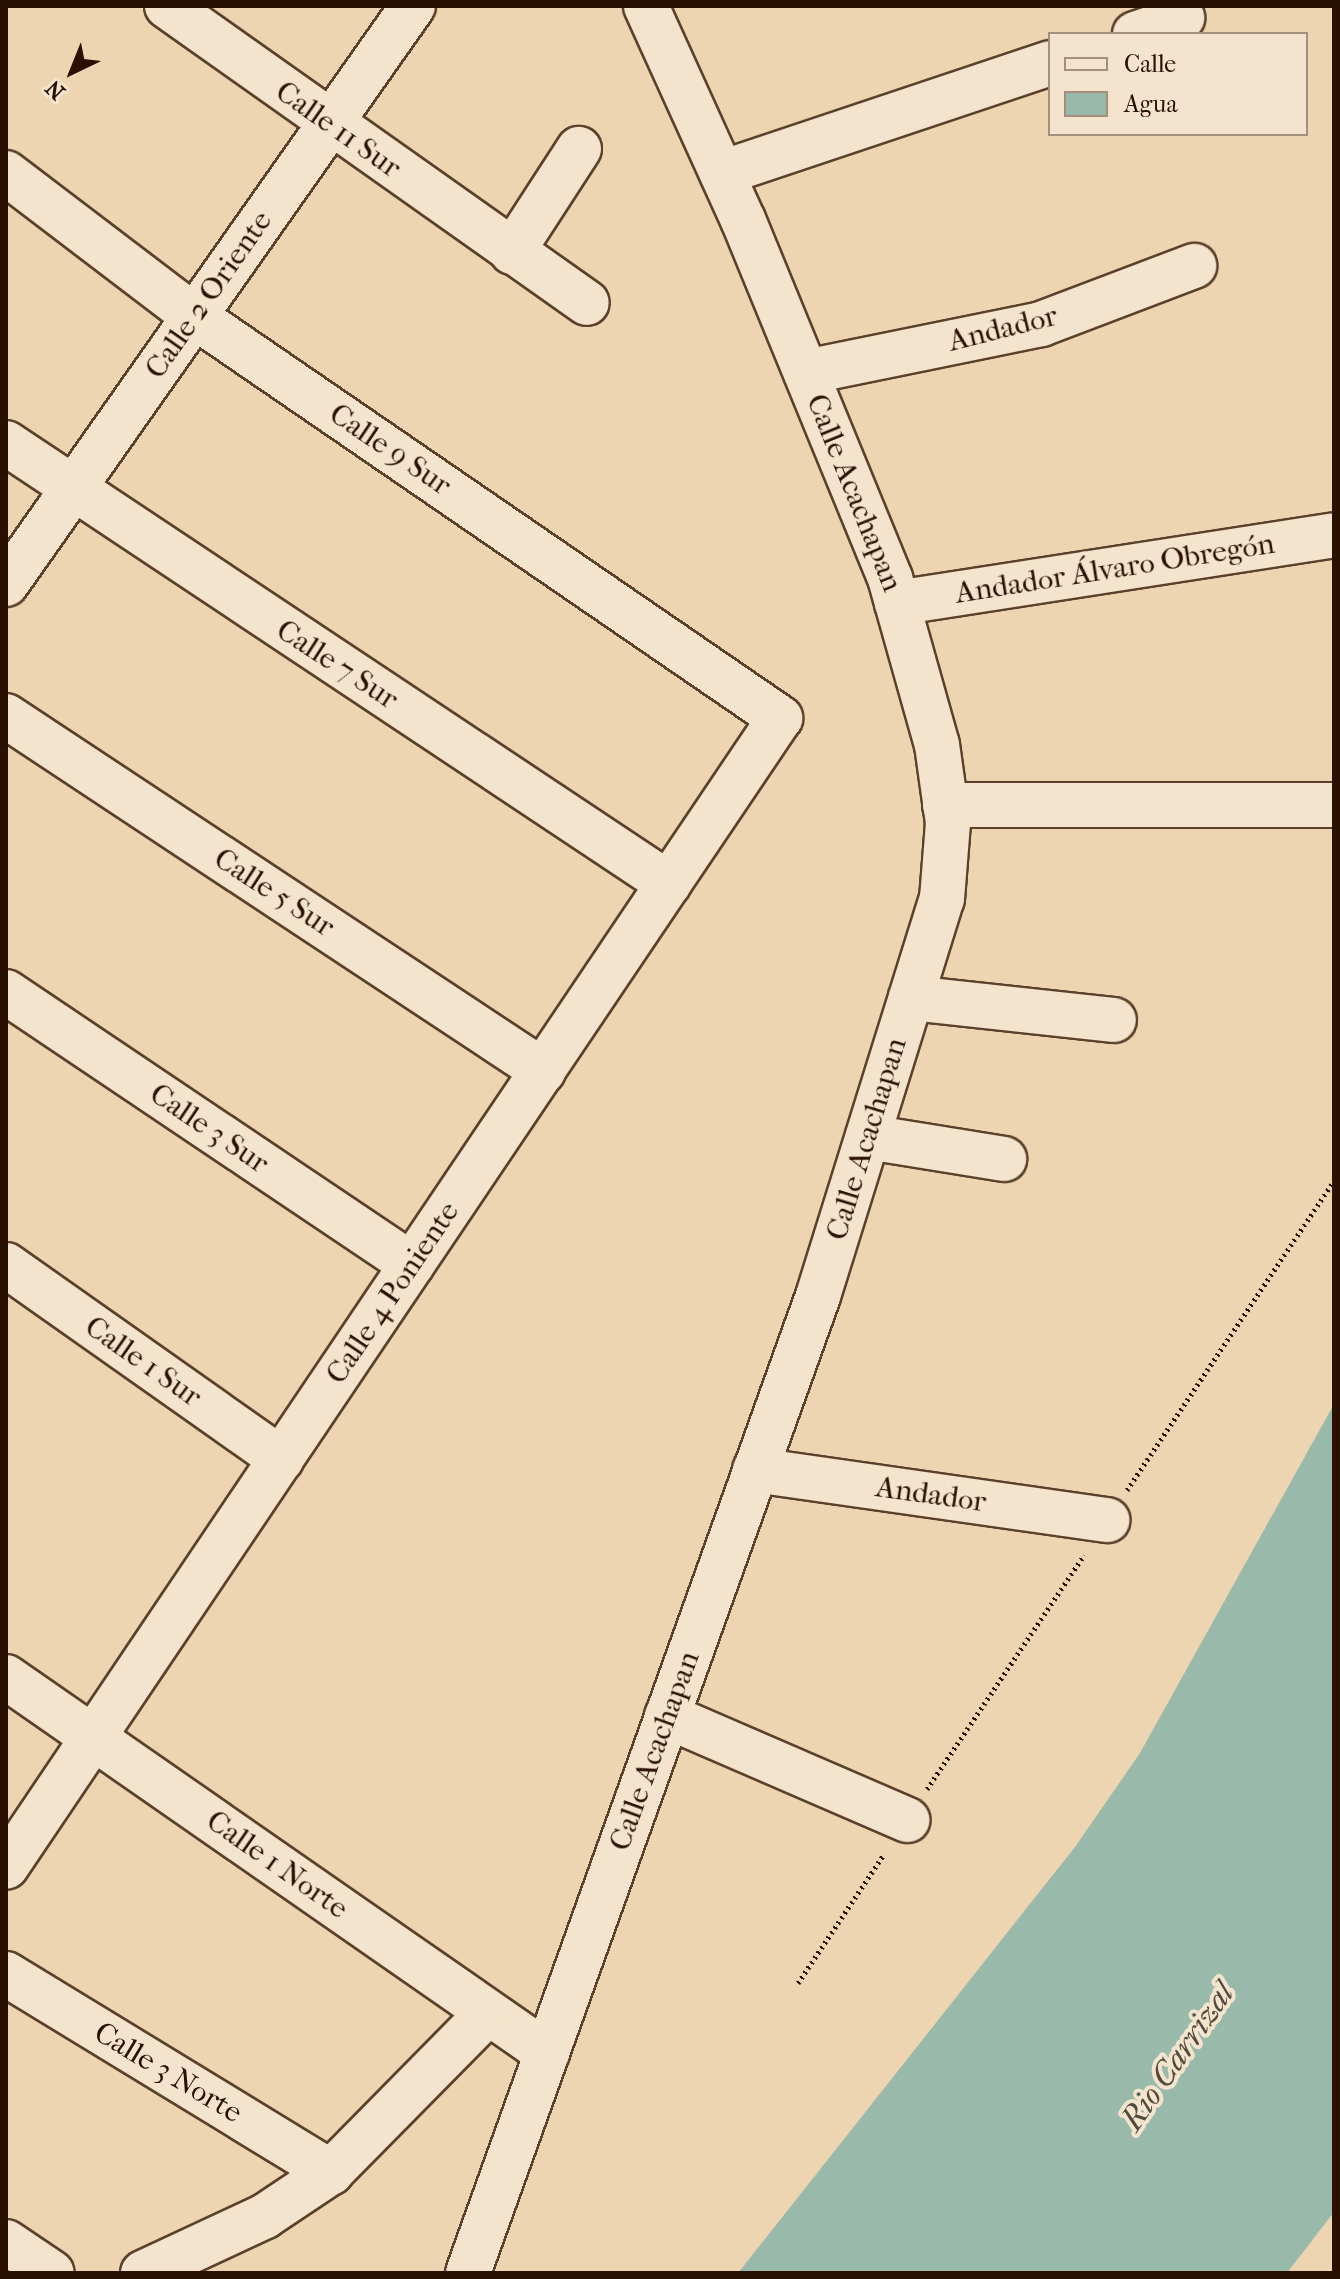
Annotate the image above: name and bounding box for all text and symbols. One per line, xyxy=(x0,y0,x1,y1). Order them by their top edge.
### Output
north arrow xyxy=(32,32,112,112)
legend xyxy=(1048,32,1308,136)
text: Calle xyxy=(1124,50,1176,78)
text: N xyxy=(41,74,71,105)
street label: Calle 11 Sur xyxy=(268,74,408,186)
text: Agua xyxy=(1124,90,1177,118)
street label: Calle 2 Oriente xyxy=(138,204,280,386)
street label: Andador xyxy=(945,298,1061,360)
street label: Calle Acachapan xyxy=(798,389,910,597)
street label: Calle 9 Sur xyxy=(322,396,458,504)
street label: Andador Álvaro Obregón xyxy=(953,526,1277,612)
street label: Calle 7 Sur xyxy=(269,612,405,718)
street label: Calle 5 Sur xyxy=(207,841,341,945)
street label: Calle Acachapan xyxy=(819,1033,915,1245)
street label: Calle 3 Sur xyxy=(143,1076,275,1182)
street label: Calle 4 Poniente xyxy=(319,1195,467,1391)
street label: Calle 1 Sur xyxy=(78,1309,208,1415)
street label: Andador xyxy=(874,1469,988,1521)
street label: Calle Acachapan xyxy=(602,1646,708,1856)
street label: Calle 1 Norte xyxy=(199,1803,355,1927)
water label: Rio Carrizal xyxy=(1113,1976,1243,2138)
street label: Calle 3 Norte xyxy=(88,2015,248,2131)

